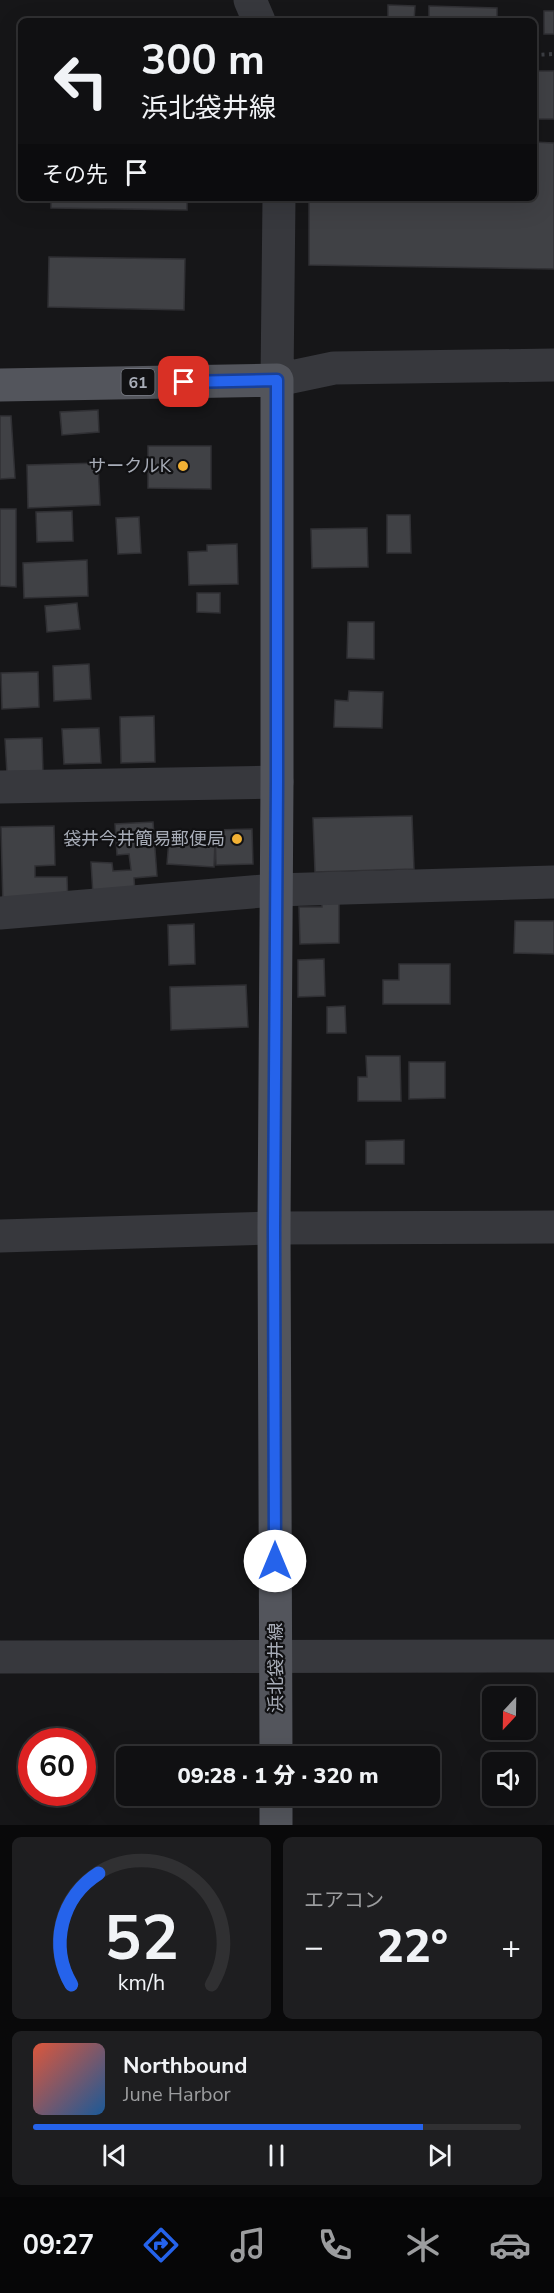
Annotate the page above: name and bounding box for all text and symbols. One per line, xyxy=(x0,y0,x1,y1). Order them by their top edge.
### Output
text: 300 m xyxy=(141,32,265,89)
icon: left xyxy=(42,42,120,120)
text: 浜北袋井線 xyxy=(141,90,276,127)
icon: arrive xyxy=(120,156,153,189)
text: その先 xyxy=(42,160,108,190)
pin xyxy=(158,356,209,407)
icon: arrive xyxy=(167,365,200,398)
road number: 61 xyxy=(122,369,154,395)
place label: サークルK xyxy=(88,454,172,478)
marker: サークルK xyxy=(176,459,190,473)
place label: 袋井今井簡易郵便局 xyxy=(63,827,225,851)
marker: 袋井今井簡易郵便局 xyxy=(230,832,244,846)
position arrow xyxy=(243,1529,307,1593)
street label: 浜北袋井線 xyxy=(264,1623,288,1713)
north arrow xyxy=(482,1686,536,1740)
map controls xyxy=(482,1686,536,1806)
speed limit sign: 60 xyxy=(18,1728,96,1806)
button: sound xyxy=(482,1752,536,1806)
text: 09:28 · 1 分 · 320 m xyxy=(177,1761,379,1791)
text: エアコン xyxy=(304,1887,384,1914)
text: 52 xyxy=(104,1896,179,1981)
text: 22° xyxy=(377,1917,448,1978)
text: − xyxy=(304,1925,324,1970)
text: + xyxy=(501,1925,521,1970)
text: km/h xyxy=(118,1968,165,1998)
text: Northbound xyxy=(123,2051,247,2081)
text: June Harbor xyxy=(123,2081,231,2108)
icon: previous xyxy=(98,2139,131,2172)
icon: pause xyxy=(260,2139,293,2172)
icon: next xyxy=(423,2139,456,2172)
icon: directions xyxy=(140,2224,182,2266)
icon: music xyxy=(227,2224,269,2266)
icon: phone xyxy=(314,2224,356,2266)
icon: climate xyxy=(402,2224,444,2266)
icon: car xyxy=(489,2224,531,2266)
text: 09:27 xyxy=(23,2227,94,2264)

